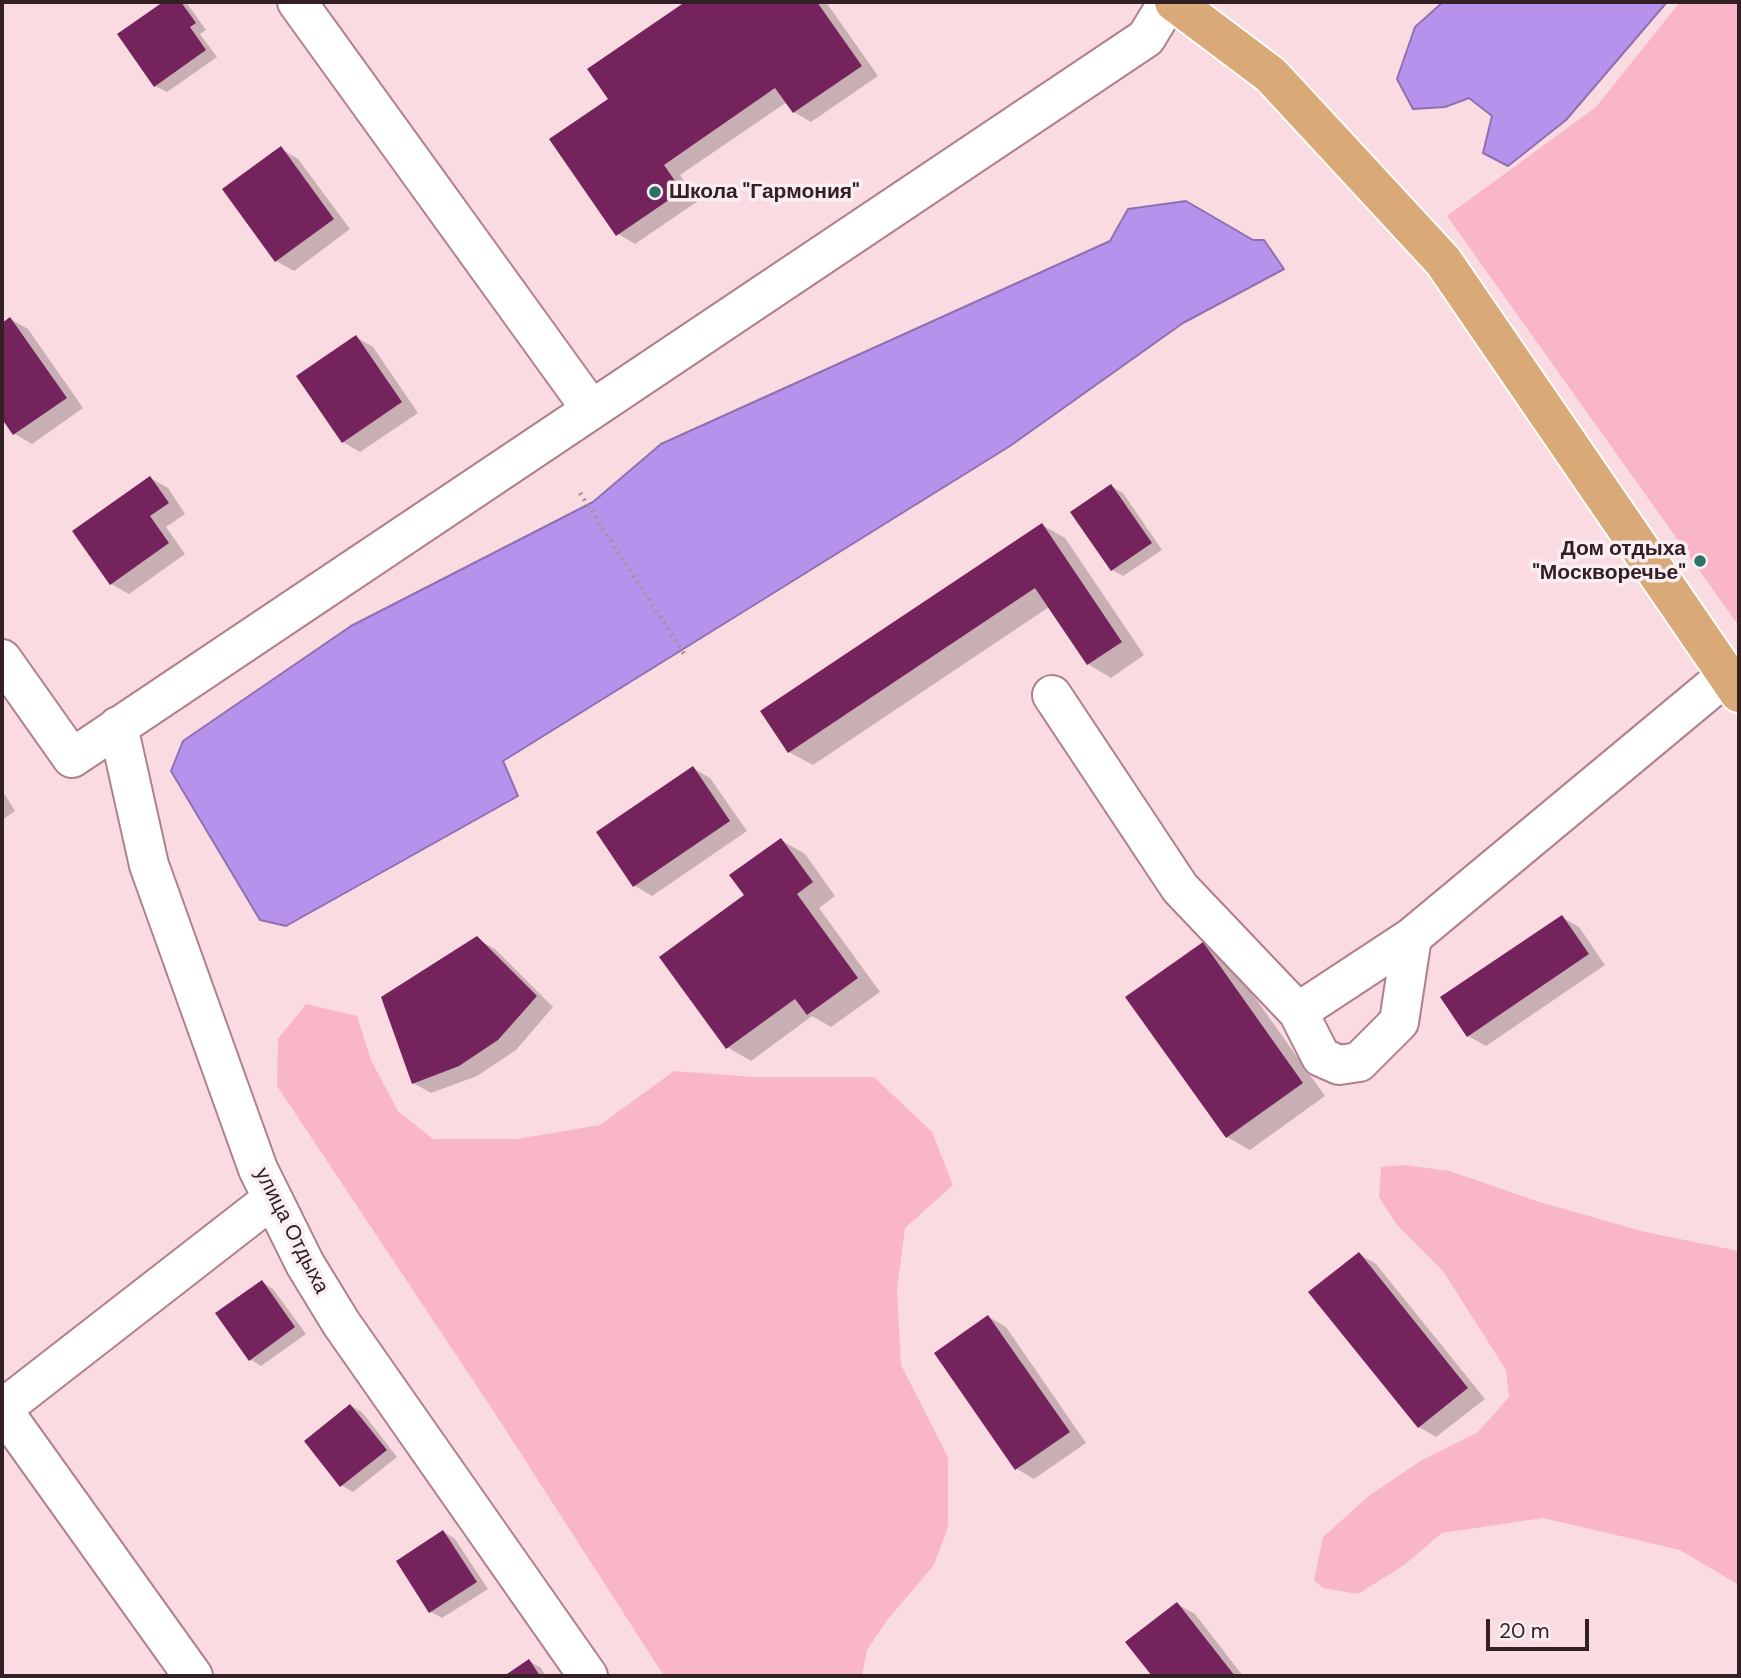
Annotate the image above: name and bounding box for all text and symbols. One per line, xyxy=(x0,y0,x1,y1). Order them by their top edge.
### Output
place label: Школа "Гармония" xyxy=(669,179,860,205)
marker: Школа "Гармония" xyxy=(647,184,663,200)
place label: Дом отдыха "Москворечье" xyxy=(1532,536,1686,586)
marker: Дом отдыха "Москворечье" xyxy=(1692,553,1708,569)
street label: улица Отдыха xyxy=(248,1164,334,1298)
scale bar xyxy=(1489,1604,1592,1648)
text: 20 m xyxy=(1499,1617,1550,1645)

